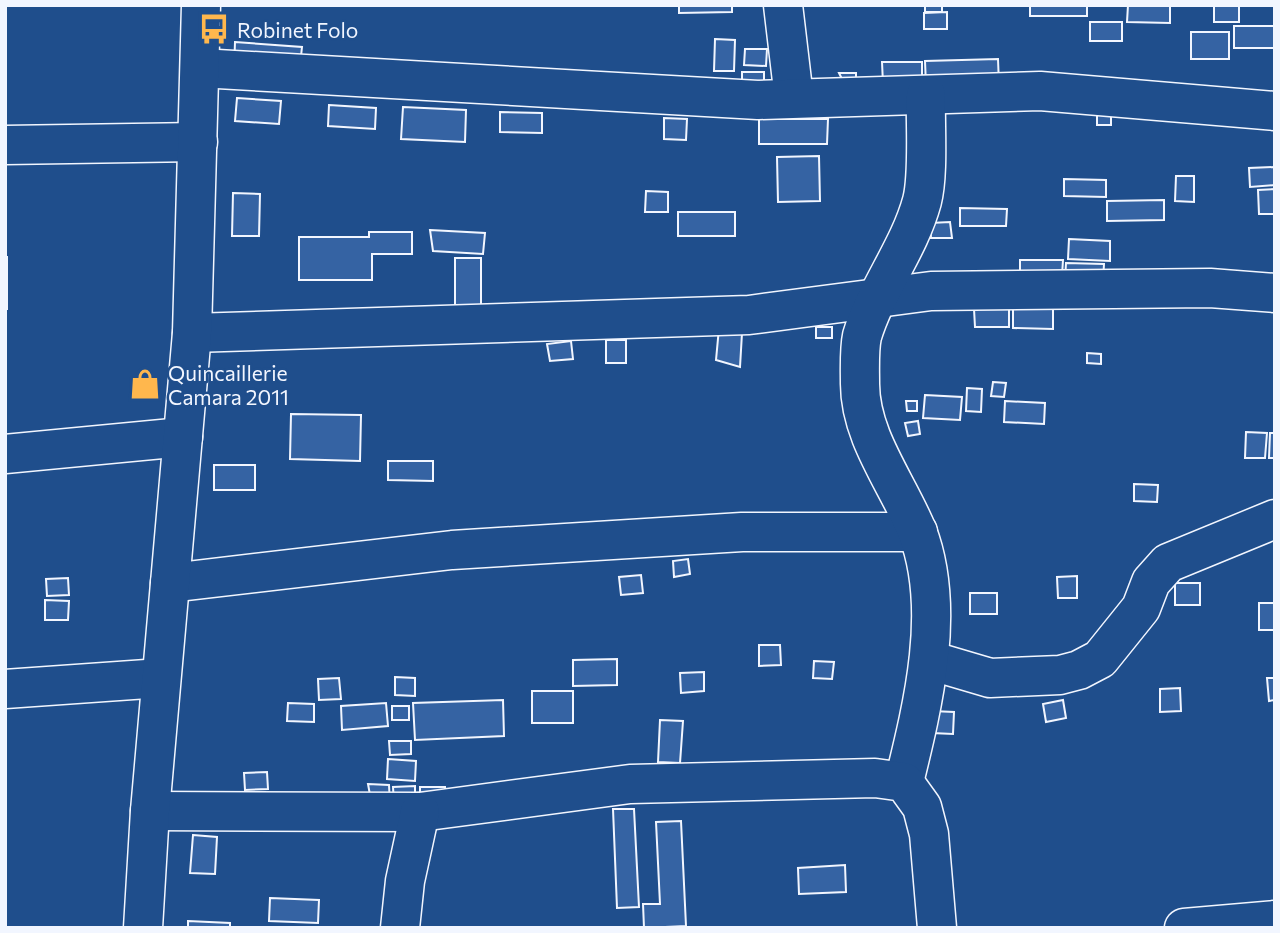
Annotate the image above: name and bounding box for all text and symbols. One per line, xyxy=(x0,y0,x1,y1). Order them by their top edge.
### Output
bus stop icon: Robinet Folo xyxy=(197,12,231,46)
place label: Robinet Folo xyxy=(237,17,358,42)
place label: Quincaillerie Camara 2011 xyxy=(168,360,289,409)
shop icon: Quincaillerie Camara 2011 xyxy=(128,367,162,401)

